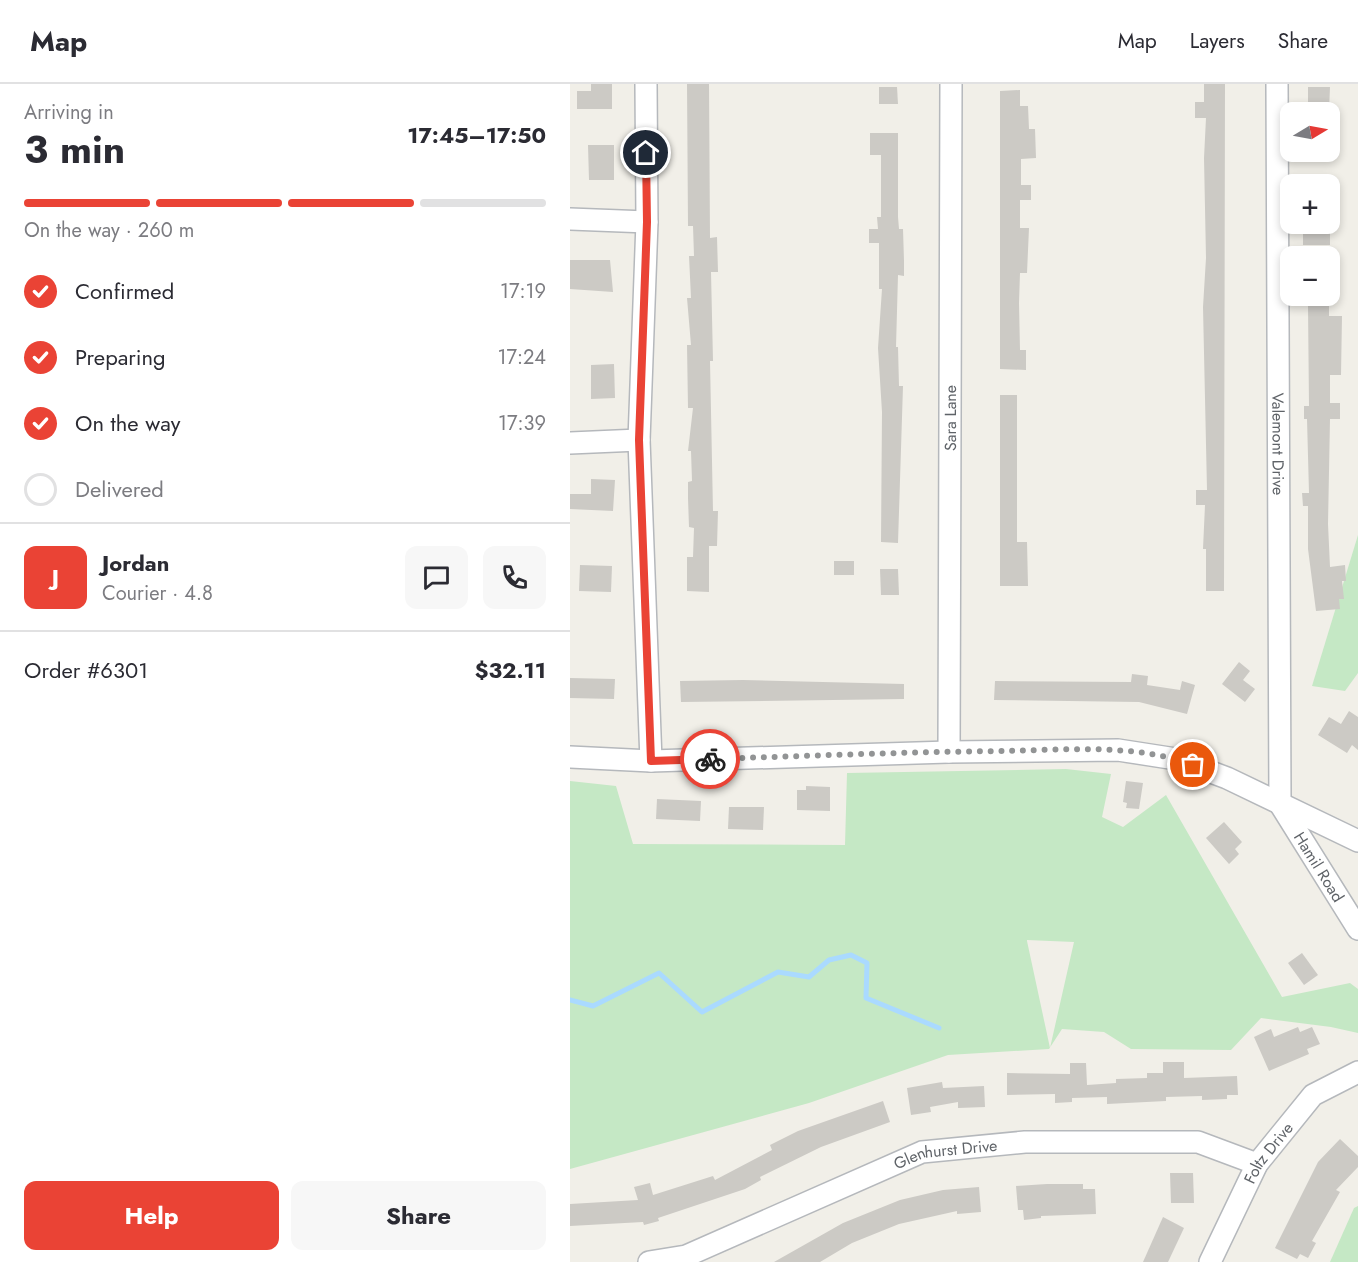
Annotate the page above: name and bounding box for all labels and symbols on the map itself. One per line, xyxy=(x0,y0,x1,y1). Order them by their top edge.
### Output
north arrow xyxy=(1280,102,1340,162)
pin xyxy=(620,127,671,178)
street label: Sara Lane xyxy=(939,385,962,451)
street label: Valemont Drive xyxy=(1266,393,1290,495)
courier xyxy=(680,729,740,789)
pin xyxy=(1167,739,1218,790)
street label: Hamil Road xyxy=(1288,828,1349,907)
street label: Foltz Drive xyxy=(1238,1117,1299,1188)
street label: Glenhurst Drive xyxy=(890,1134,998,1175)

